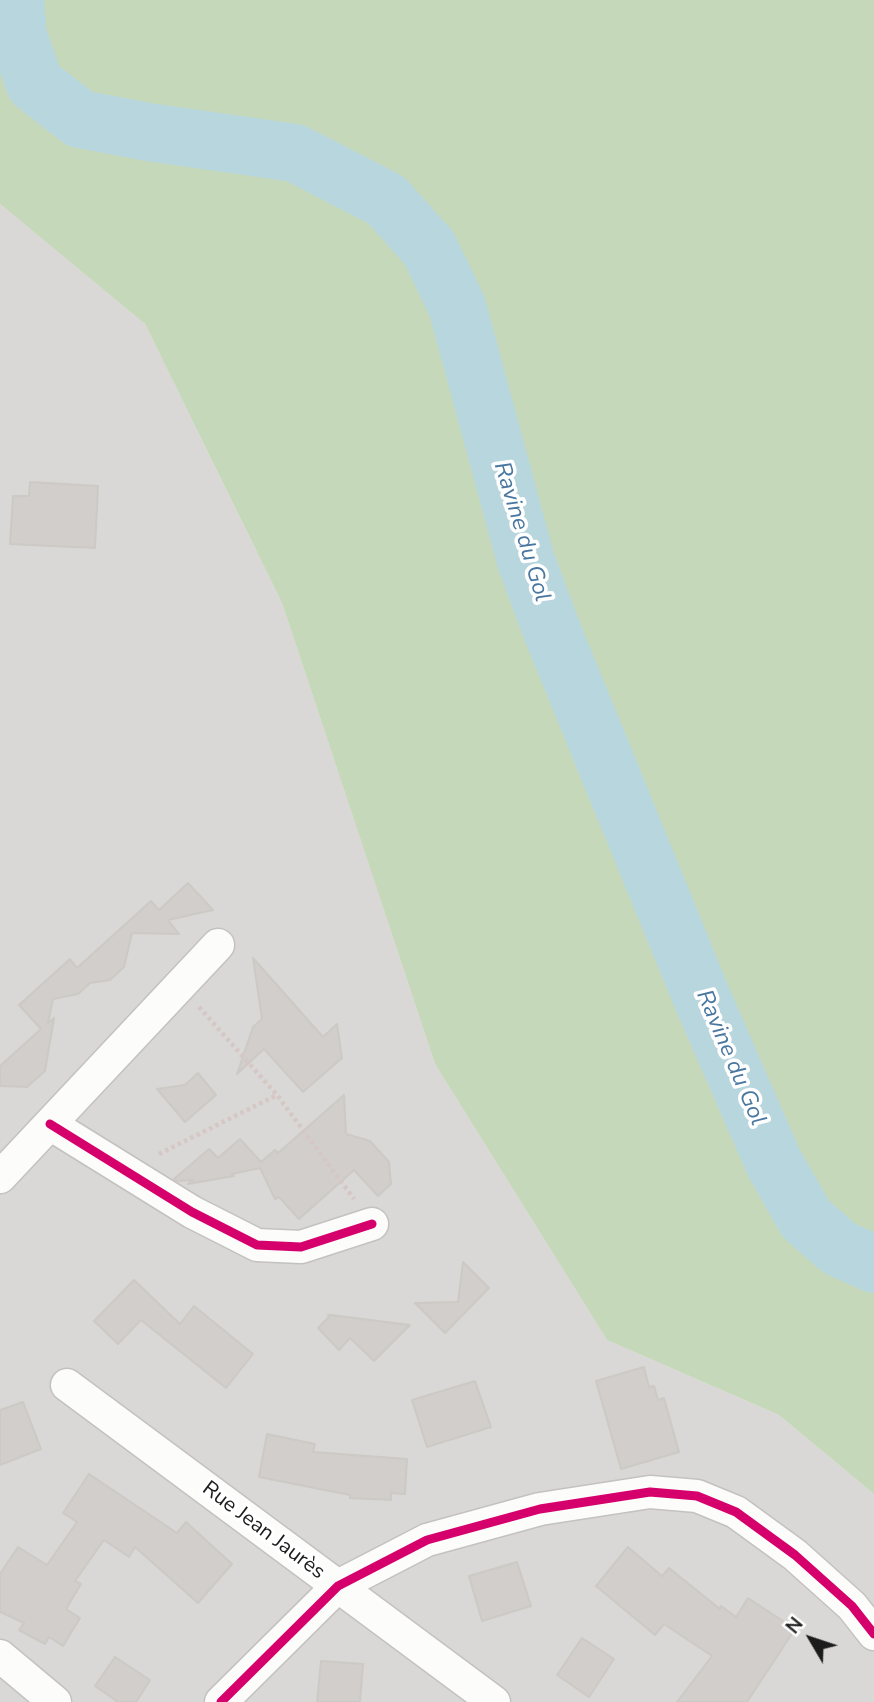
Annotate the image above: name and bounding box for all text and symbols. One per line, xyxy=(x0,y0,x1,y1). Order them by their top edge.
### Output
water label: Ravine du Gol xyxy=(487,459,555,605)
water label: Ravine du Gol xyxy=(689,986,771,1130)
street label: Rue Jean Jaurès xyxy=(197,1477,329,1585)
north arrow xyxy=(776,1604,846,1674)
text: N xyxy=(780,1612,809,1639)

